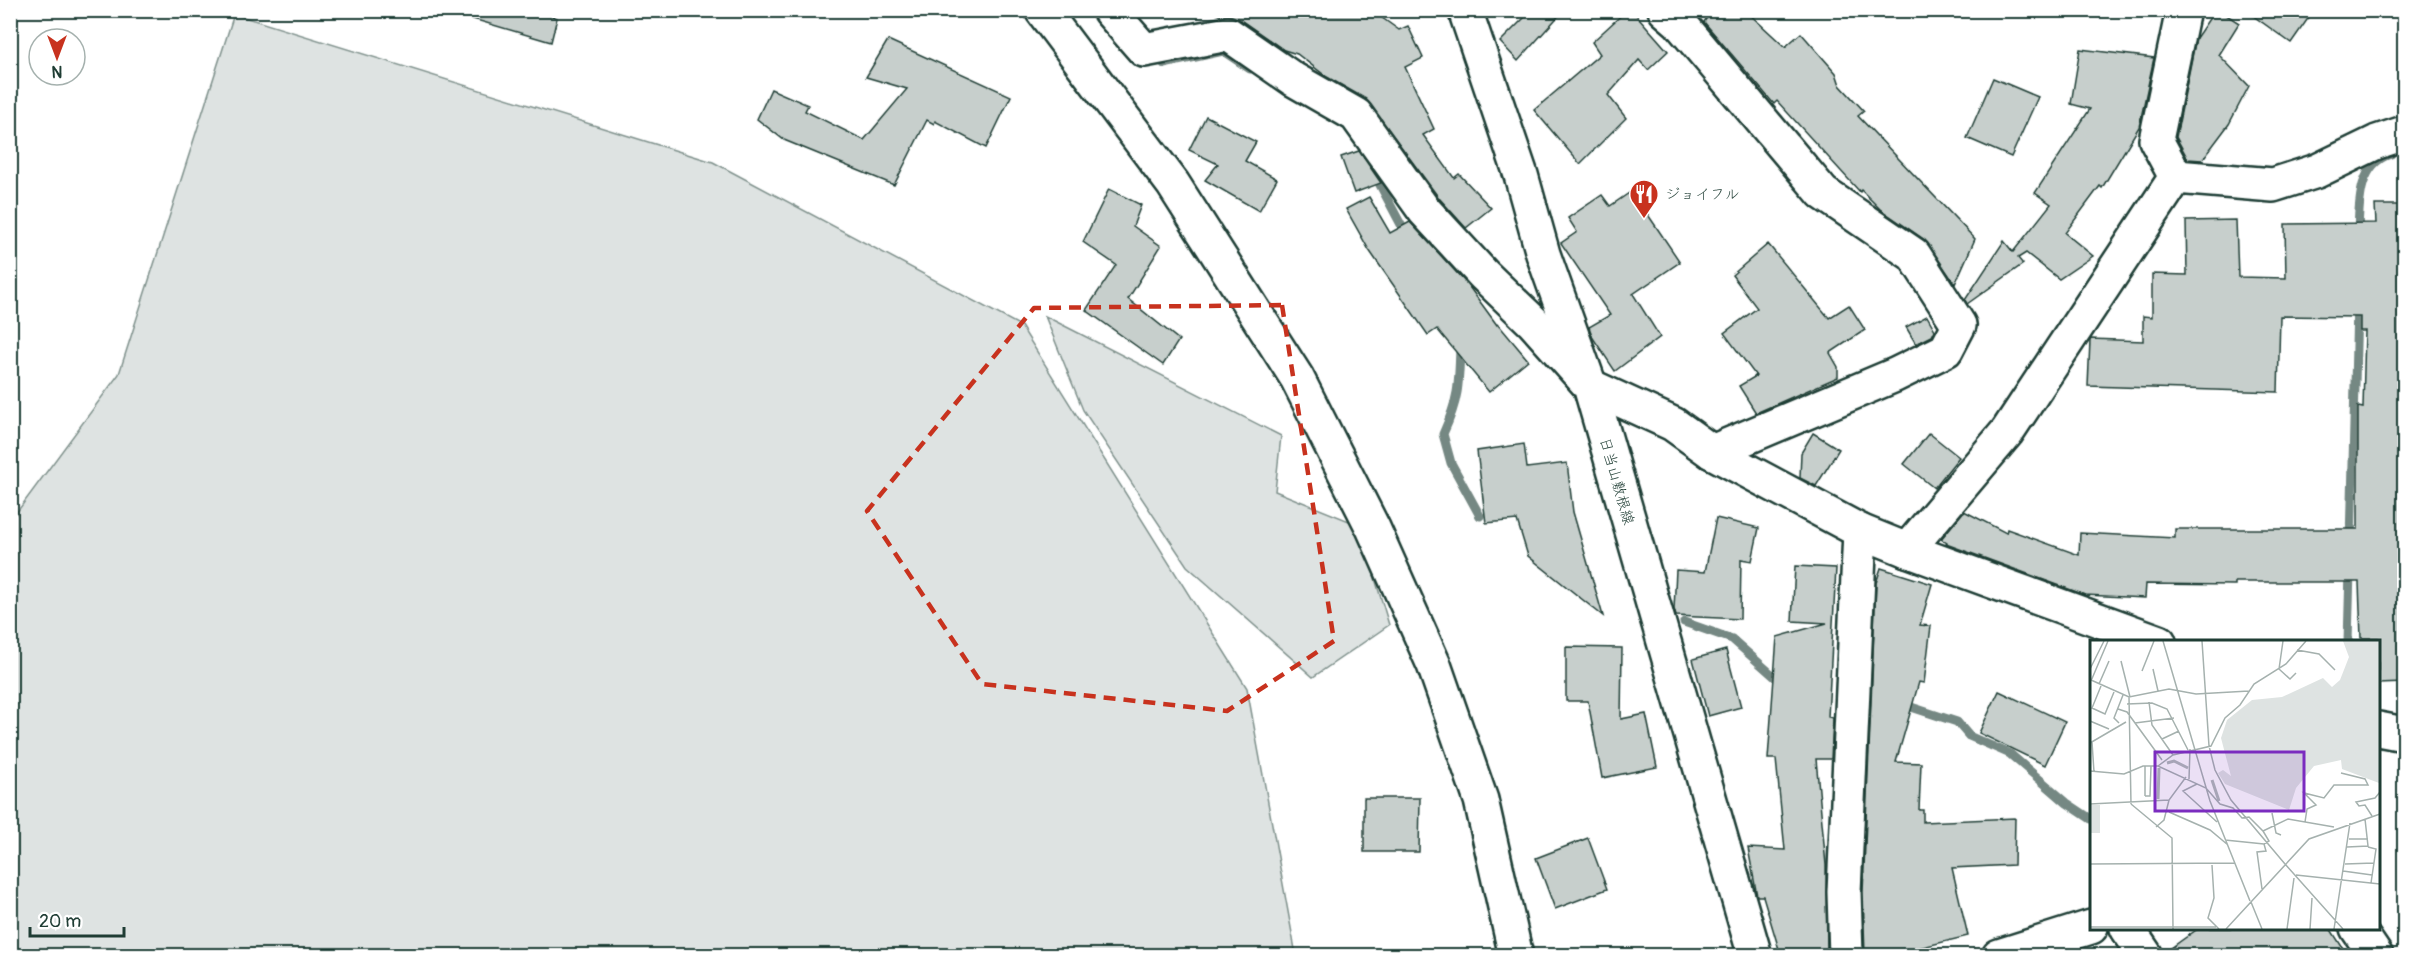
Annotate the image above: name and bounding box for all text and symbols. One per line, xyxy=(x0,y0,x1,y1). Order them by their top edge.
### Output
north arrow xyxy=(27,27,87,87)
text: N xyxy=(51,61,62,81)
restaurant icon: ジョイフル xyxy=(1628,178,1660,220)
place label: ジョイフル xyxy=(1665,185,1739,204)
street label: 日当山敷根線 xyxy=(1595,435,1638,527)
inset map xyxy=(2090,640,2379,930)
scale bar xyxy=(30,900,124,938)
text: 20 m xyxy=(39,910,81,933)

